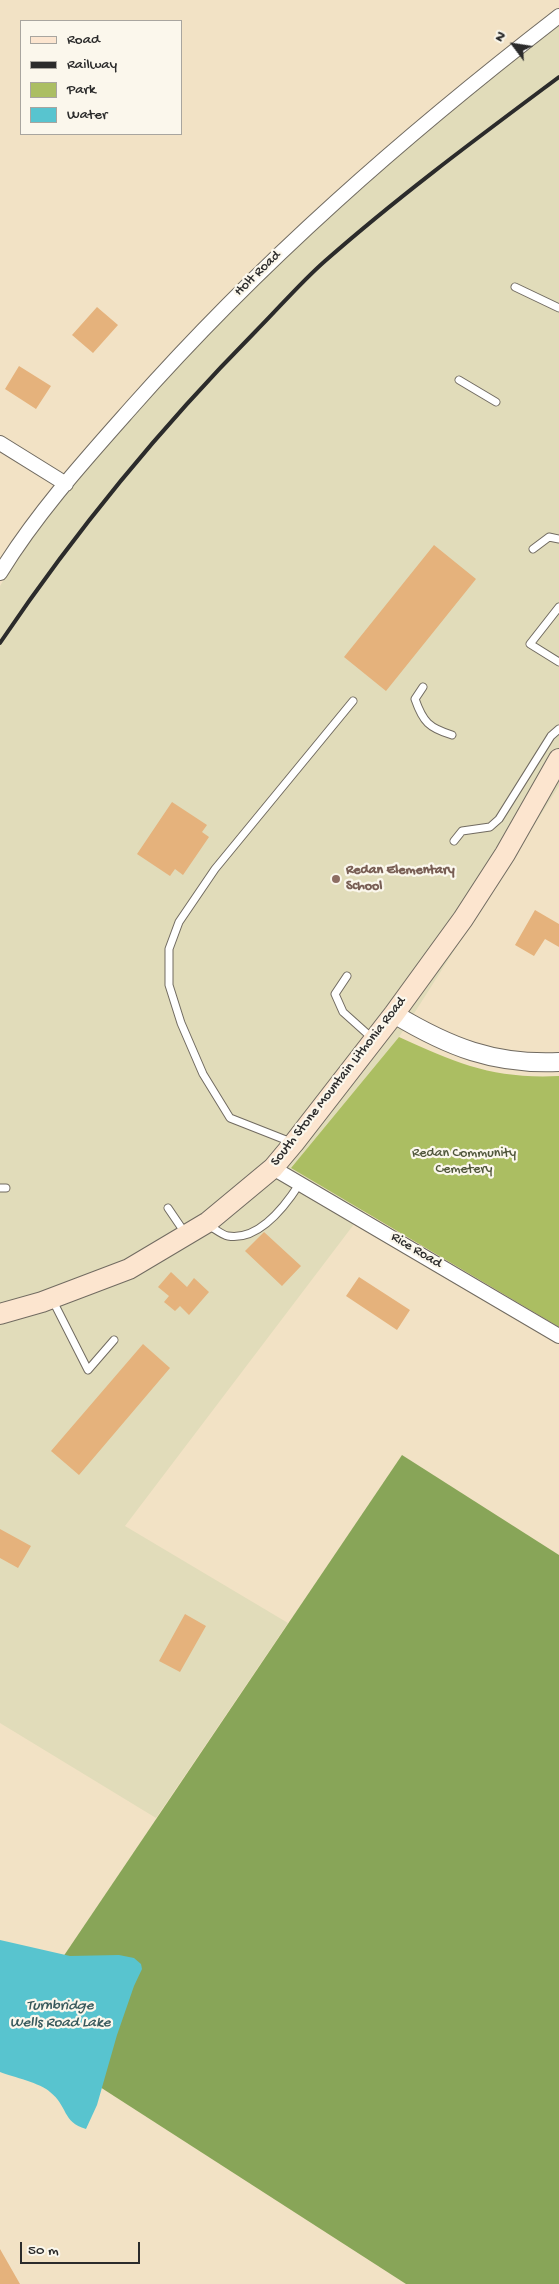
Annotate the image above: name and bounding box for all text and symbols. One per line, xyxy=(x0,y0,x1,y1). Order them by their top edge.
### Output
legend xyxy=(20,20,182,135)
north arrow xyxy=(489,20,539,70)
text: N xyxy=(491,29,510,45)
text: Road xyxy=(67,31,100,49)
text: Railway xyxy=(67,56,117,74)
text: Park xyxy=(67,81,96,99)
text: Water xyxy=(67,106,107,124)
street label: Holt Road xyxy=(231,248,285,300)
place label: Redan Elementary School xyxy=(346,863,455,896)
marker: Redan Elementary School xyxy=(330,873,342,885)
street label: South Stone Mountain Lithonia Road xyxy=(268,994,410,1170)
park label: Redan Community Cemetery xyxy=(412,1146,516,1178)
street label: Rice Road xyxy=(388,1229,444,1273)
water label: Turnbridge Wells Road Lake xyxy=(10,1998,110,2033)
scale bar xyxy=(22,2232,142,2264)
text: 50 m xyxy=(28,2242,59,2260)

